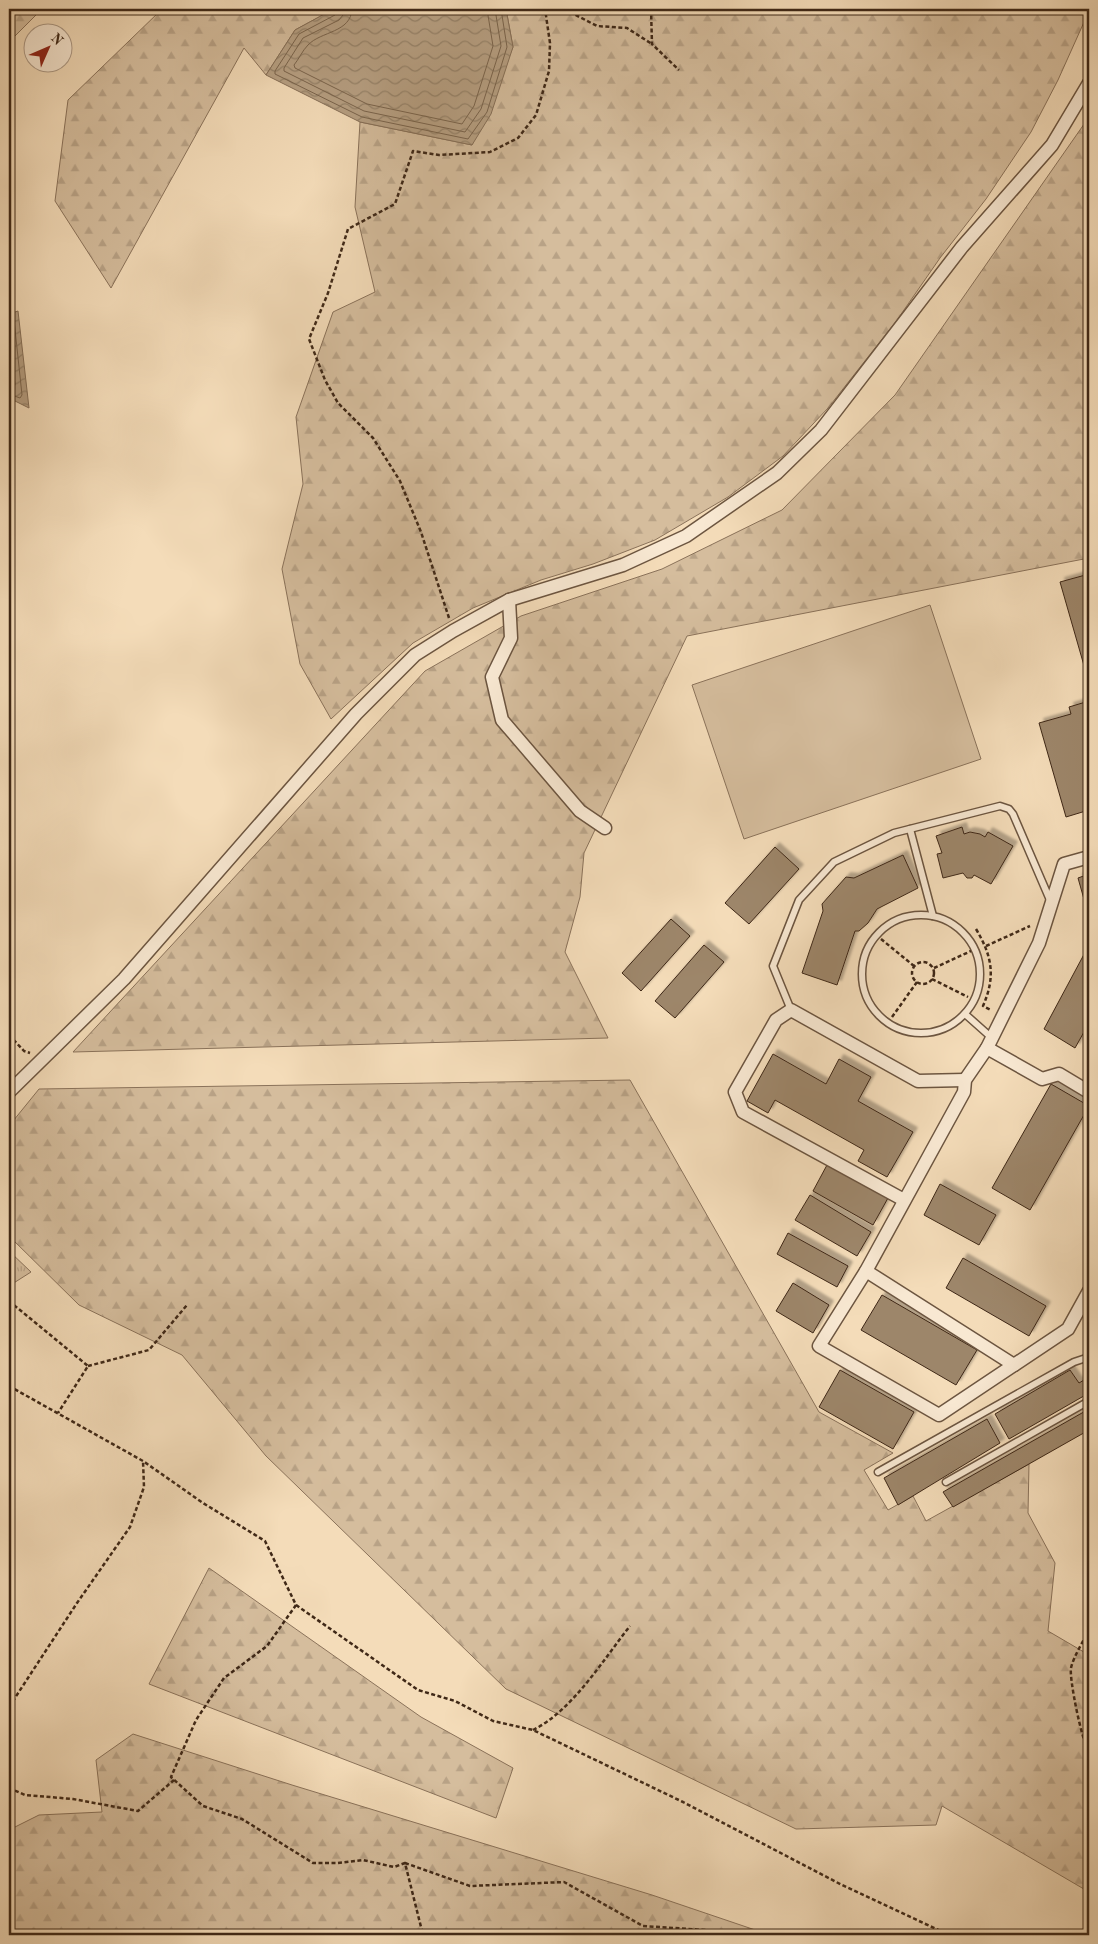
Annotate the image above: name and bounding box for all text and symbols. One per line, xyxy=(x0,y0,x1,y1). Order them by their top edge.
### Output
north arrow xyxy=(22,22,72,72)
text: N xyxy=(48,31,65,48)

